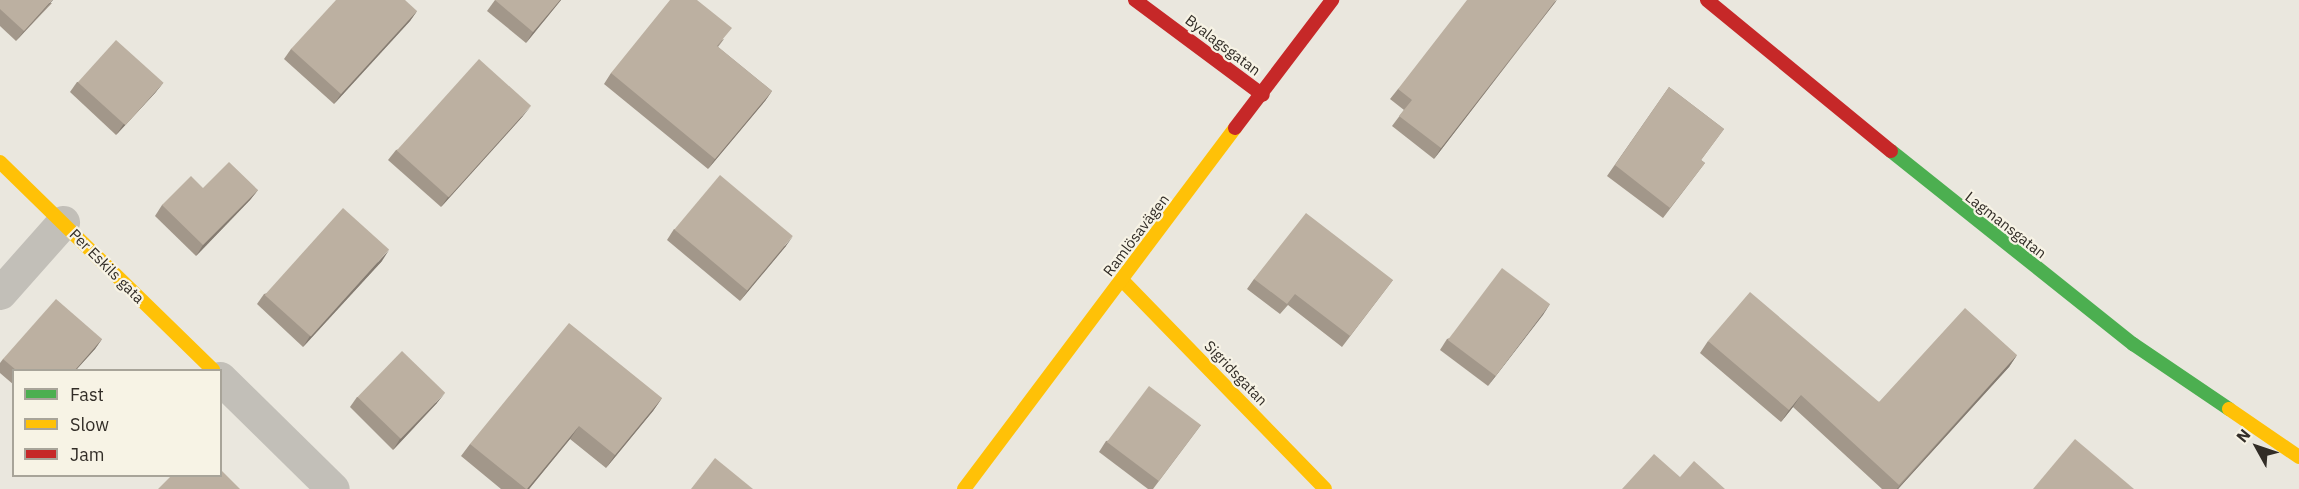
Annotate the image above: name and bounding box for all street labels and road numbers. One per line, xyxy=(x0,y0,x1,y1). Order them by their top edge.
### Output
street label: Byalagsgatan xyxy=(1182,11,1264,79)
street label: Lagmansgatan xyxy=(1962,188,2050,262)
street label: Ramlösavägen xyxy=(1099,190,1173,280)
street label: Per Eskils gata xyxy=(66,225,148,307)
street label: Sigridsgatan xyxy=(1201,337,1271,409)

